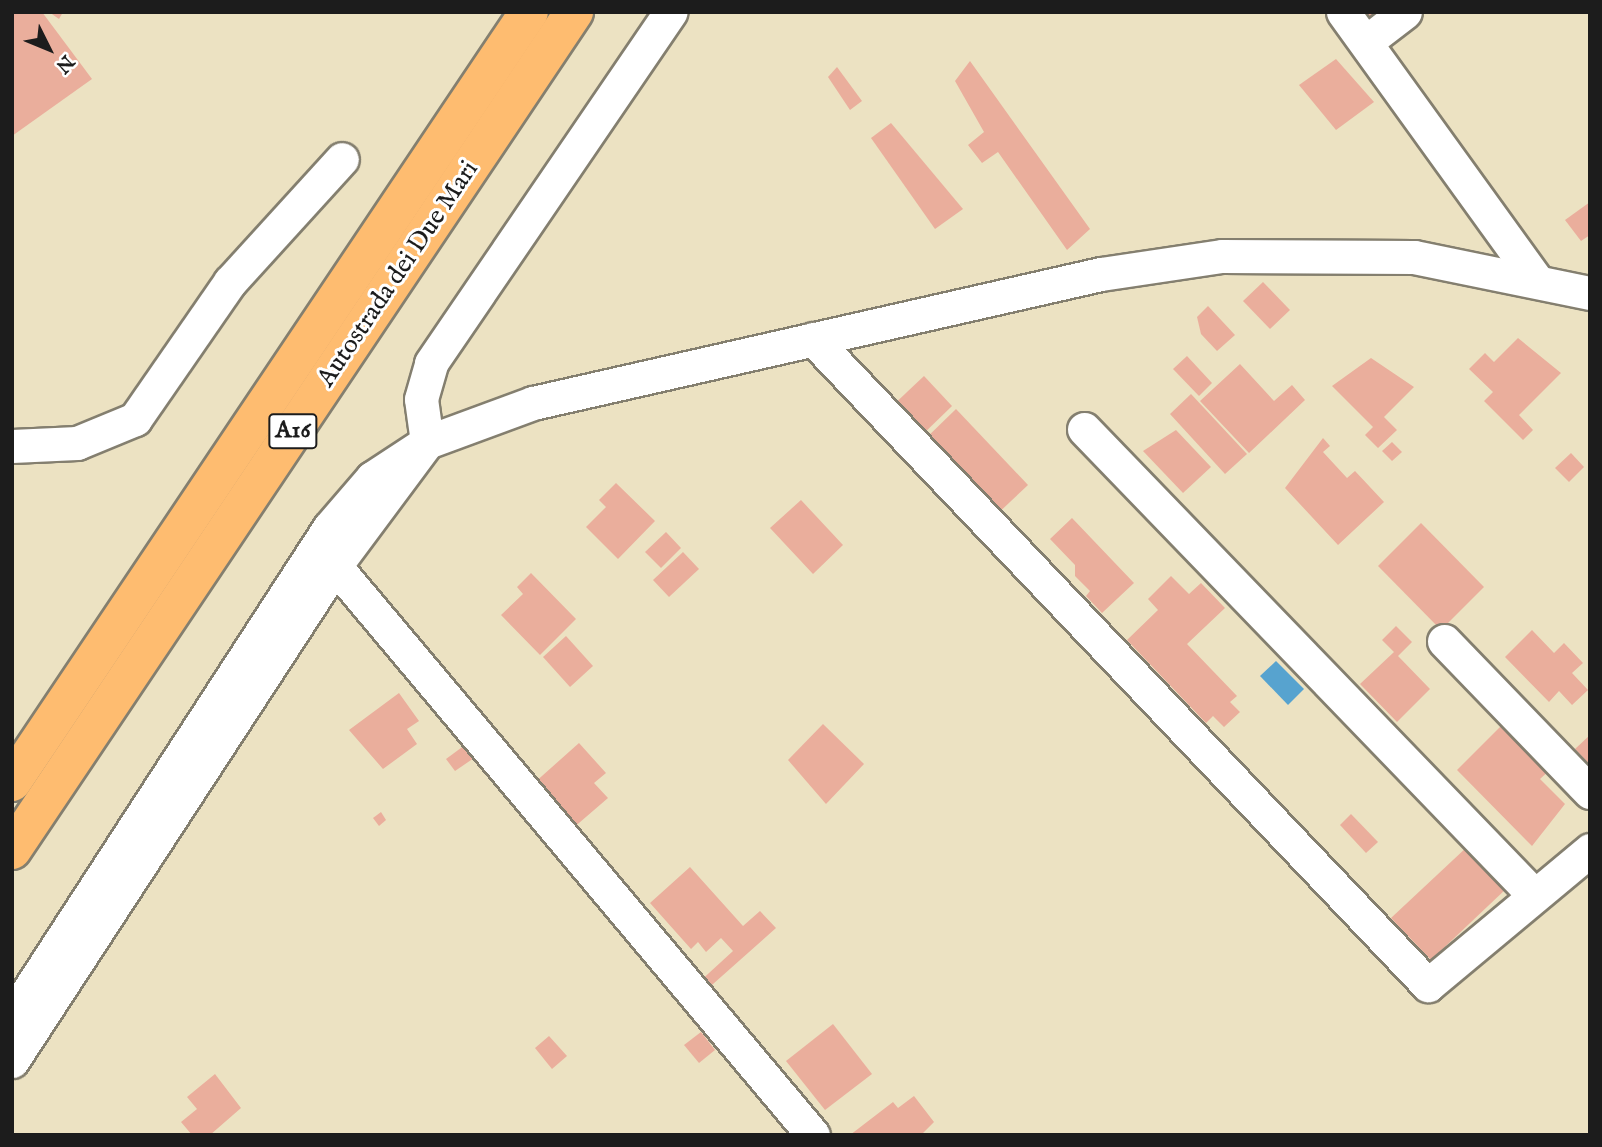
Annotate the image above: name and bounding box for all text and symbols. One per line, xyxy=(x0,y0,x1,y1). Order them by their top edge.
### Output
north arrow xyxy=(14,14,84,84)
text: N xyxy=(50,49,79,78)
street label: Autostrada dei Due Mari xyxy=(311,155,485,393)
road number: A16 xyxy=(267,410,319,452)

